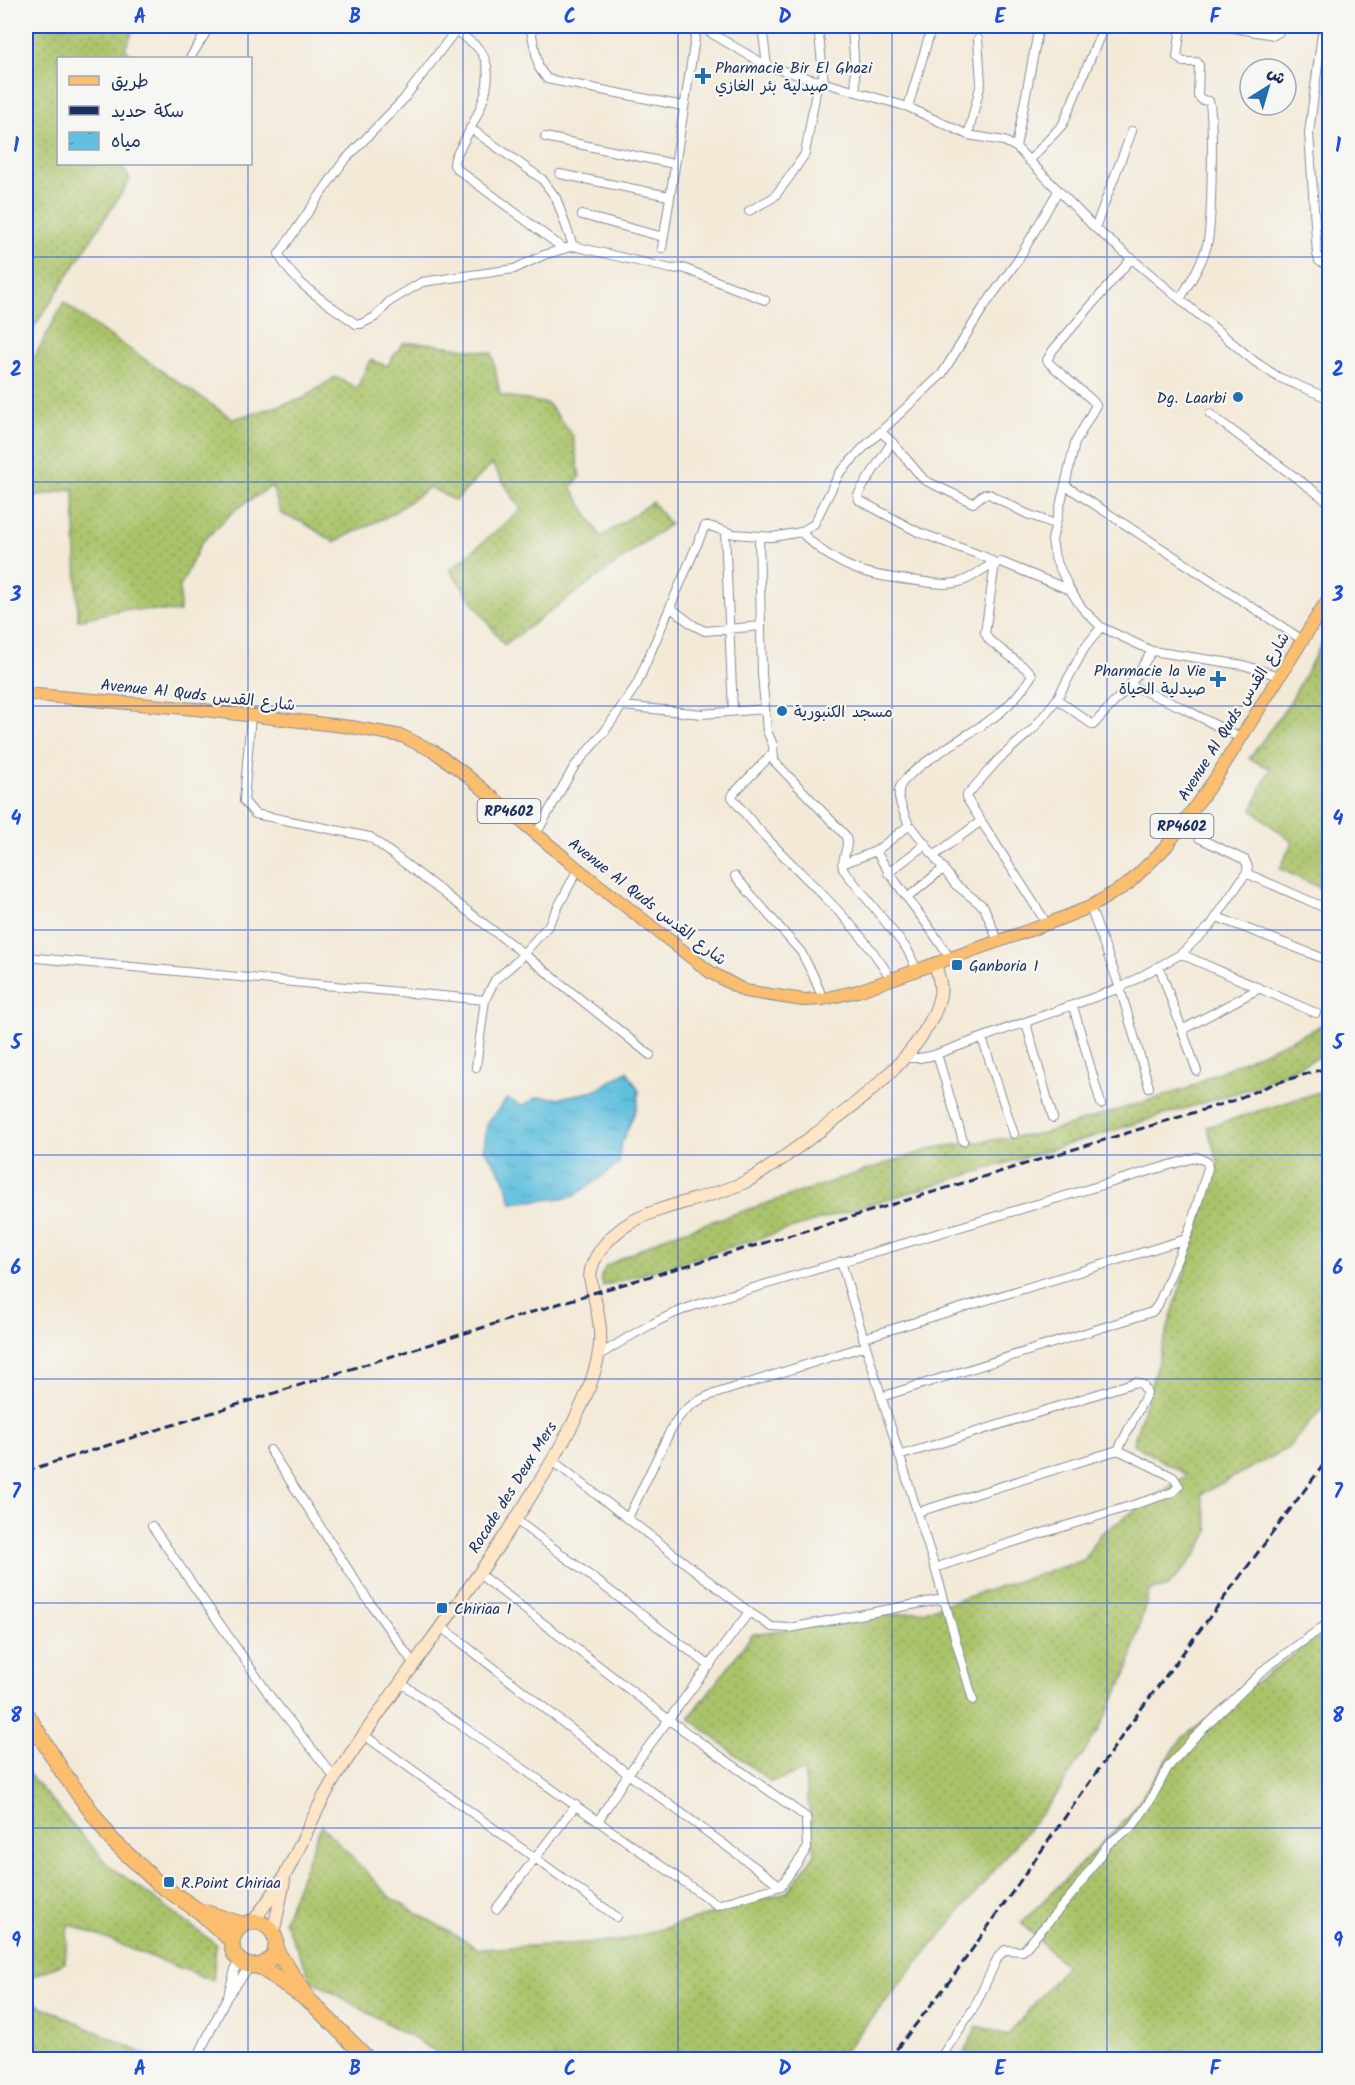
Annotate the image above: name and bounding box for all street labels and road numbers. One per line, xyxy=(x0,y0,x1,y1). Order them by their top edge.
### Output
street label: Avenue Al Quds شارع القدس xyxy=(1172,627,1297,806)
street label: Avenue Al Quds شارع القدس xyxy=(99,673,296,718)
road number: RP4602 xyxy=(478,799,540,823)
road number: RP4602 xyxy=(1150,814,1214,838)
street label: Avenue Al Quds شارع القدس xyxy=(562,832,732,972)
street label: Rocade des Deux Mers xyxy=(462,1417,564,1559)

